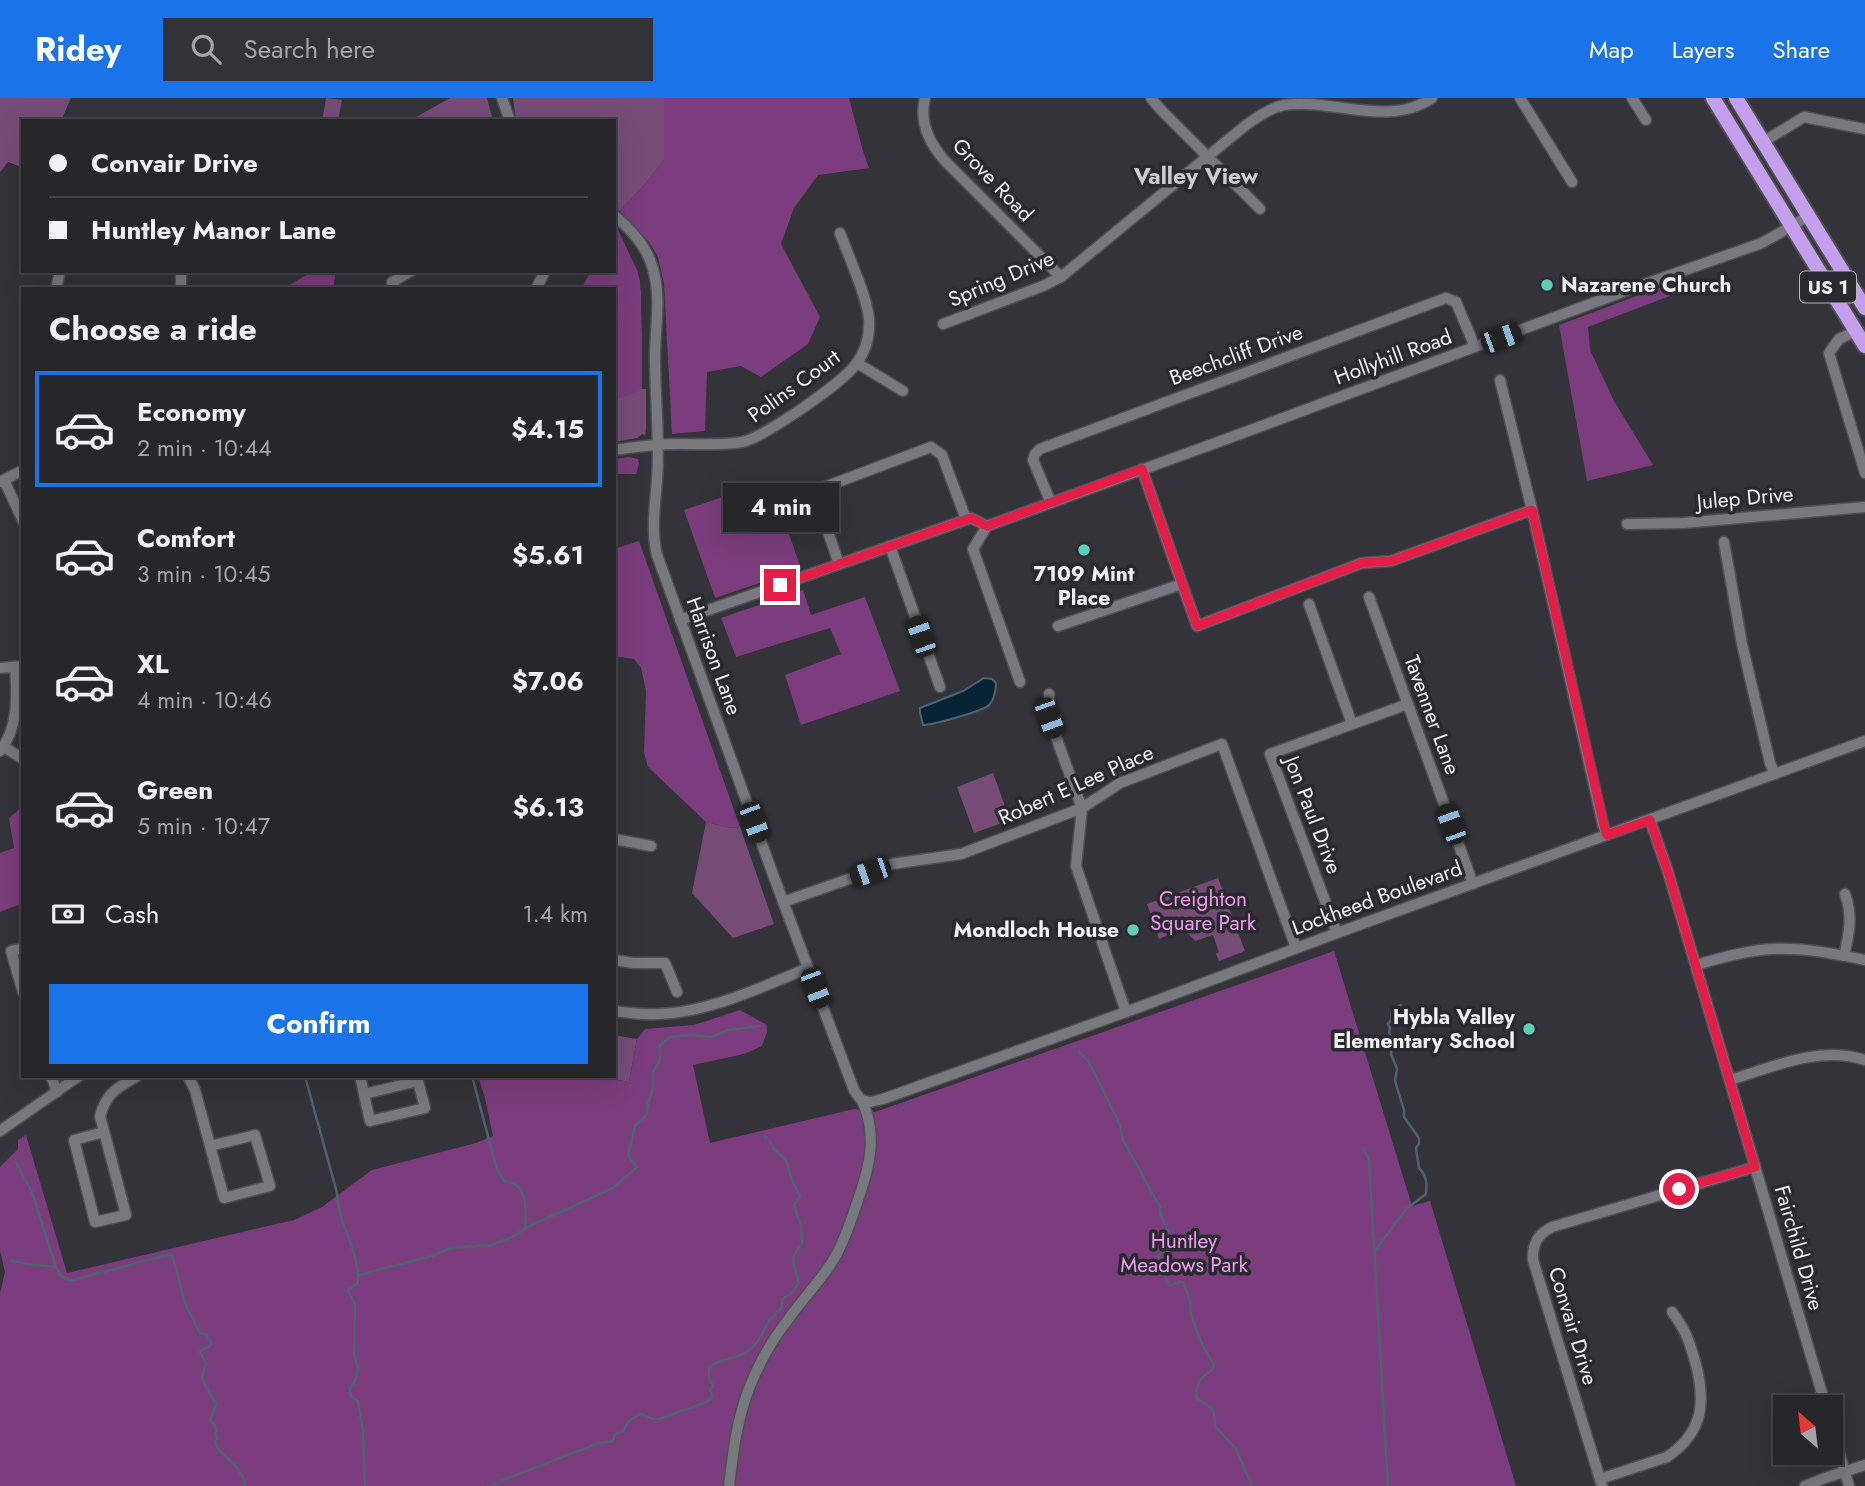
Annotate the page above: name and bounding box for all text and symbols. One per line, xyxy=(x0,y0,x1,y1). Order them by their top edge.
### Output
search box xyxy=(163,18,653,81)
text: Ridey xyxy=(35,26,121,73)
icon: search xyxy=(187,30,225,68)
text: Search here xyxy=(243,30,375,68)
text: Map xyxy=(1589,32,1634,67)
text: Layers xyxy=(1672,32,1734,67)
text: Share xyxy=(1772,32,1830,67)
street label: Grove Road xyxy=(946,132,1040,228)
text: Convair Drive xyxy=(91,144,258,182)
district label: Valley View xyxy=(1133,159,1259,193)
text: Huntley Manor Lane xyxy=(91,211,336,249)
street label: Spring Drive xyxy=(944,243,1059,315)
place label: Nazarene Church xyxy=(1561,270,1731,300)
road number: US 1 xyxy=(1800,272,1856,302)
marker: Nazarene Church xyxy=(1539,277,1555,293)
text: Choose a ride xyxy=(49,306,257,352)
street label: Beechcliff Drive xyxy=(1165,317,1307,393)
car xyxy=(1478,321,1525,355)
street label: Hollyhill Road xyxy=(1330,322,1456,392)
street label: Polins Court xyxy=(742,342,846,430)
text: Economy xyxy=(137,393,246,431)
icon: car xyxy=(53,398,116,461)
text: $4.15 xyxy=(511,410,584,448)
text: 2 min · 10:44 xyxy=(137,431,272,465)
street label: Julep Drive xyxy=(1693,479,1795,517)
callout: 4 min xyxy=(722,484,838,532)
text: 4 min xyxy=(750,490,812,524)
text: Comfort xyxy=(137,519,235,557)
icon: car xyxy=(53,524,116,587)
text: $5.61 xyxy=(512,536,584,574)
marker: 7109 Mint Place xyxy=(1076,542,1092,558)
text: 3 min · 10:45 xyxy=(137,557,271,591)
place label: 7109 Mint Place xyxy=(1034,559,1135,613)
route end xyxy=(764,569,796,601)
street label: Harrison Lane xyxy=(679,593,749,719)
car xyxy=(905,613,938,659)
text: XL xyxy=(137,645,169,683)
icon: car xyxy=(53,650,116,713)
street label: Tavenner Lane xyxy=(1396,651,1468,779)
text: $7.06 xyxy=(512,662,584,700)
text: 4 min · 10:46 xyxy=(137,683,272,717)
car xyxy=(1032,695,1067,741)
street label: Robert E Lee Place xyxy=(994,737,1159,833)
street label: Jon Paul Drive xyxy=(1276,749,1349,878)
text: Green xyxy=(137,771,213,809)
icon: car xyxy=(53,776,116,839)
text: $6.13 xyxy=(513,788,584,826)
car xyxy=(737,799,772,845)
car xyxy=(1434,801,1469,847)
text: 5 min · 10:47 xyxy=(137,809,270,843)
street label: Lockheed Boulevard xyxy=(1288,853,1466,943)
car xyxy=(847,855,894,889)
park label: Creighton Square Park xyxy=(1150,884,1257,938)
icon: cash xyxy=(49,895,87,933)
text: Cash xyxy=(105,895,159,933)
text: 1.4 km xyxy=(522,897,588,931)
place label: Mondloch House xyxy=(954,915,1119,945)
marker: Mondloch House xyxy=(1125,922,1141,938)
car xyxy=(798,965,833,1011)
button: Confirm xyxy=(49,984,588,1064)
place label: Hybla Valley Elementary School xyxy=(1333,1002,1516,1056)
marker: Hybla Valley Elementary School xyxy=(1521,1021,1537,1037)
route start xyxy=(1663,1173,1695,1205)
street label: Fairchild Drive xyxy=(1767,1182,1831,1314)
park label: Huntley Meadows Park xyxy=(1120,1226,1249,1280)
street label: Convair Drive xyxy=(1541,1263,1605,1389)
north arrow xyxy=(1773,1395,1843,1465)
map controls xyxy=(1773,1395,1843,1465)

